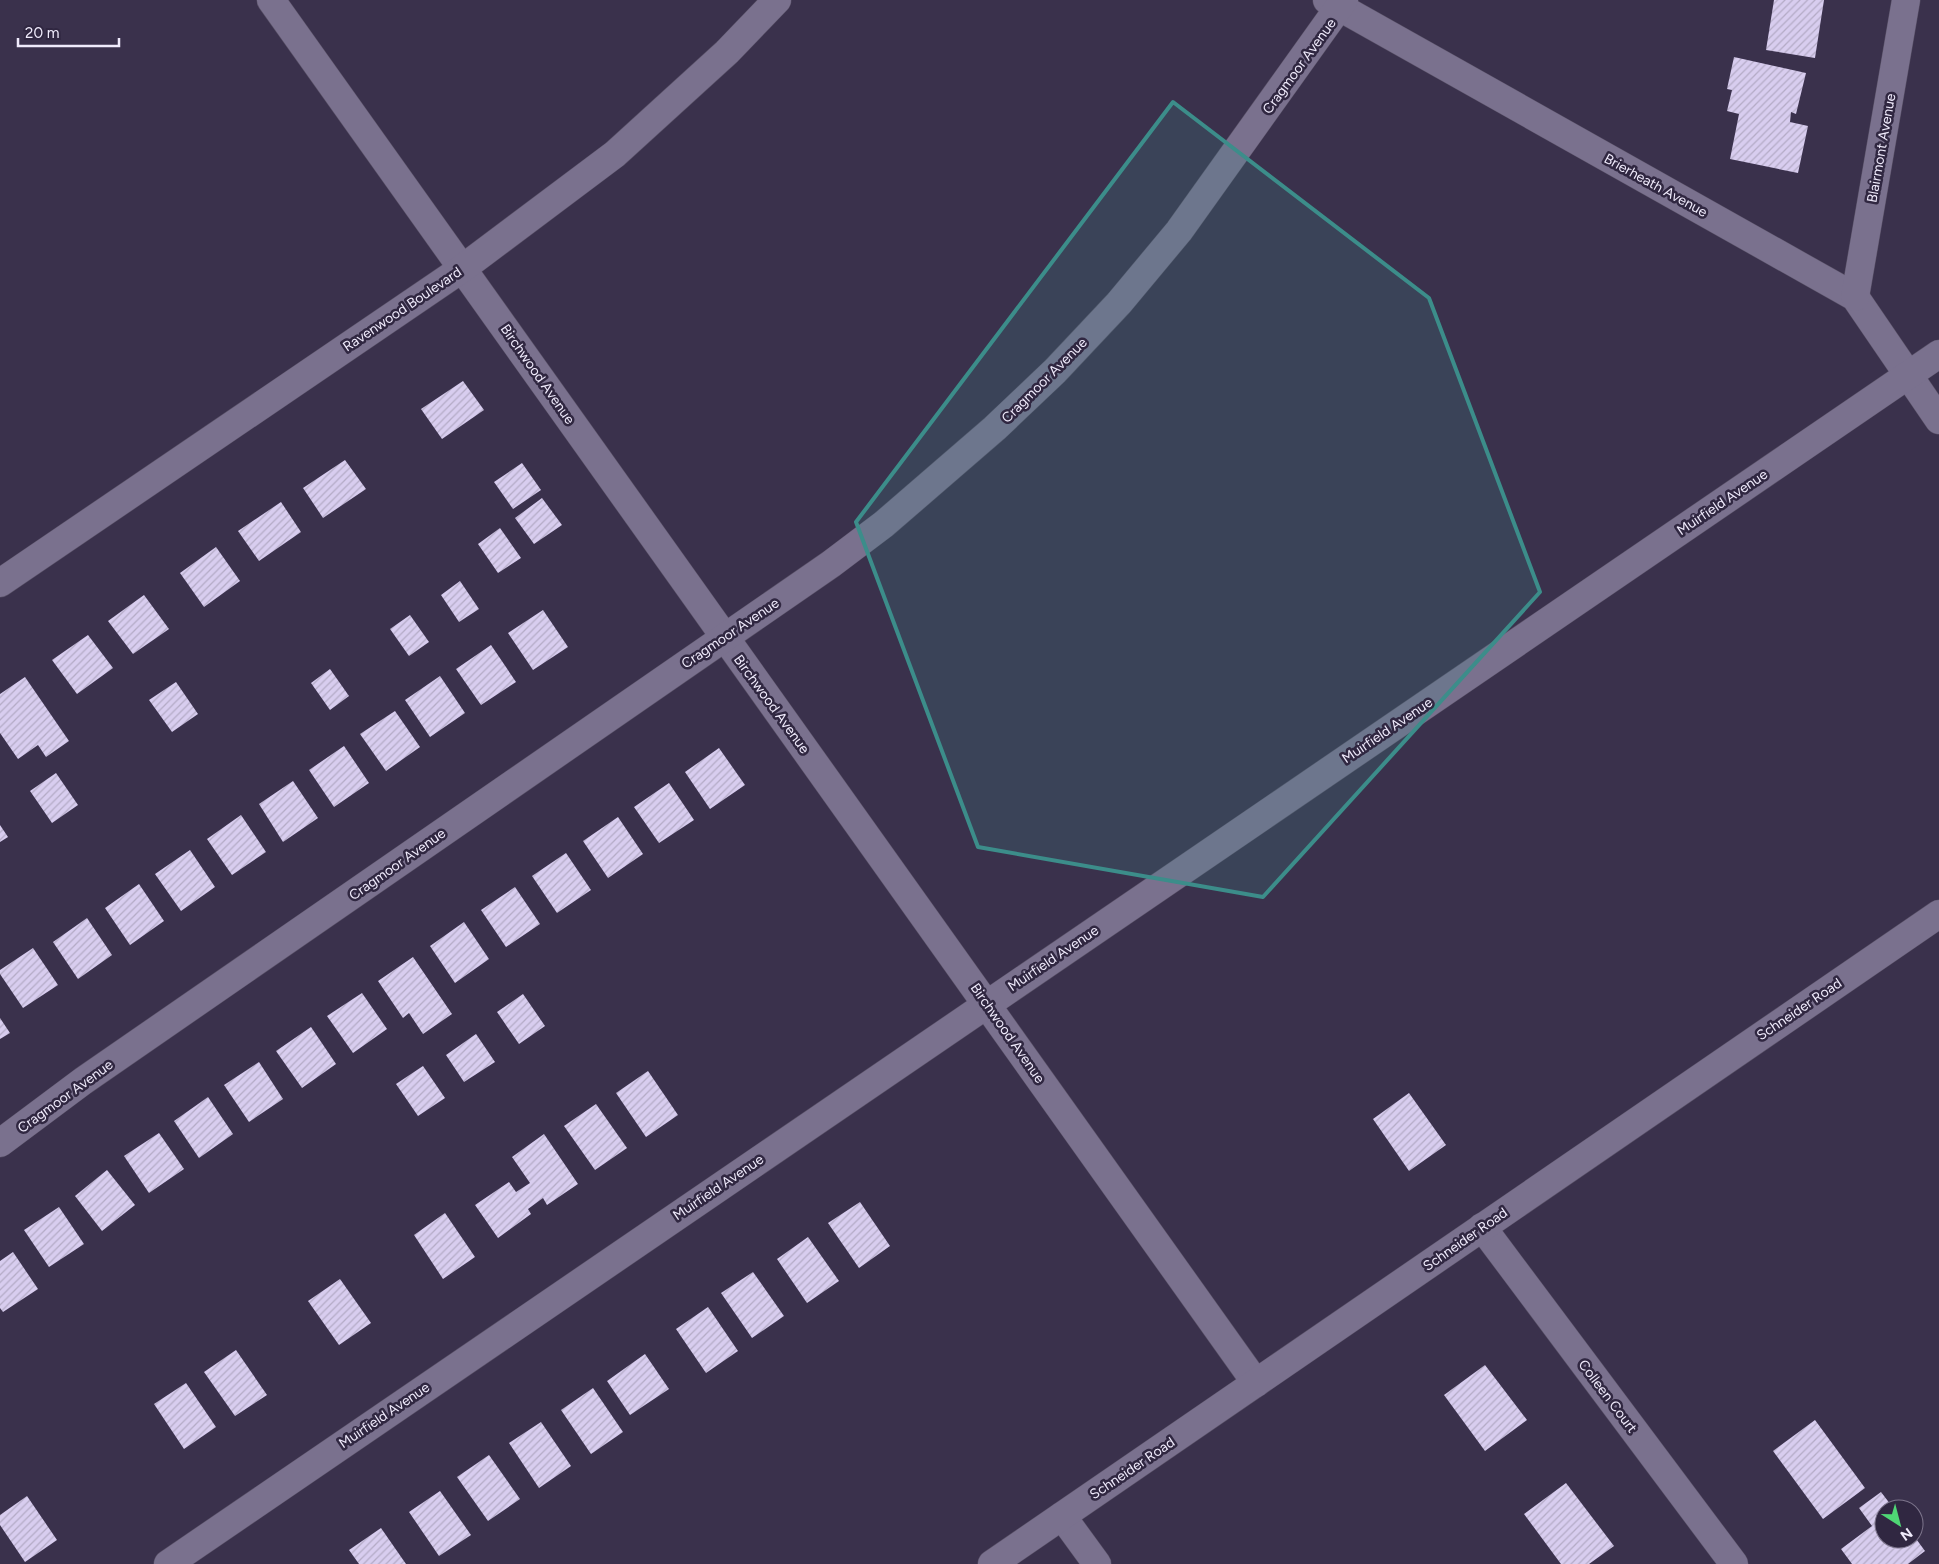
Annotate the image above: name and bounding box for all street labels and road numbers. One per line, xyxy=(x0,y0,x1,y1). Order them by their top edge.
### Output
street label: Cragmoor Avenue xyxy=(1259,15,1340,117)
street label: Blairmont Avenue xyxy=(1864,92,1900,204)
street label: Brierheath Avenue xyxy=(1601,150,1711,221)
street label: Ravenwood Boulevard xyxy=(340,263,465,355)
street label: Birchwood Avenue xyxy=(497,321,579,428)
street label: Cragmoor Avenue xyxy=(998,334,1091,427)
street label: Muirfield Avenue xyxy=(1674,466,1771,539)
street label: Cragmoor Avenue xyxy=(678,594,783,672)
street label: Birchwood Avenue xyxy=(730,652,813,757)
street label: Muirfield Avenue xyxy=(1339,694,1436,767)
street label: Cragmoor Avenue xyxy=(346,825,449,904)
street label: Muirfield Avenue xyxy=(1005,922,1102,995)
street label: Schneider Road xyxy=(1754,975,1845,1044)
street label: Birchwood Avenue xyxy=(967,980,1049,1087)
street label: Cragmoor Avenue xyxy=(14,1056,117,1137)
street label: Muirfield Avenue xyxy=(670,1151,767,1224)
street label: Schneider Road xyxy=(1420,1204,1511,1275)
street label: Colleen Court xyxy=(1575,1356,1641,1436)
street label: Muirfield Avenue xyxy=(336,1379,433,1452)
street label: Schneider Road xyxy=(1087,1434,1178,1503)

